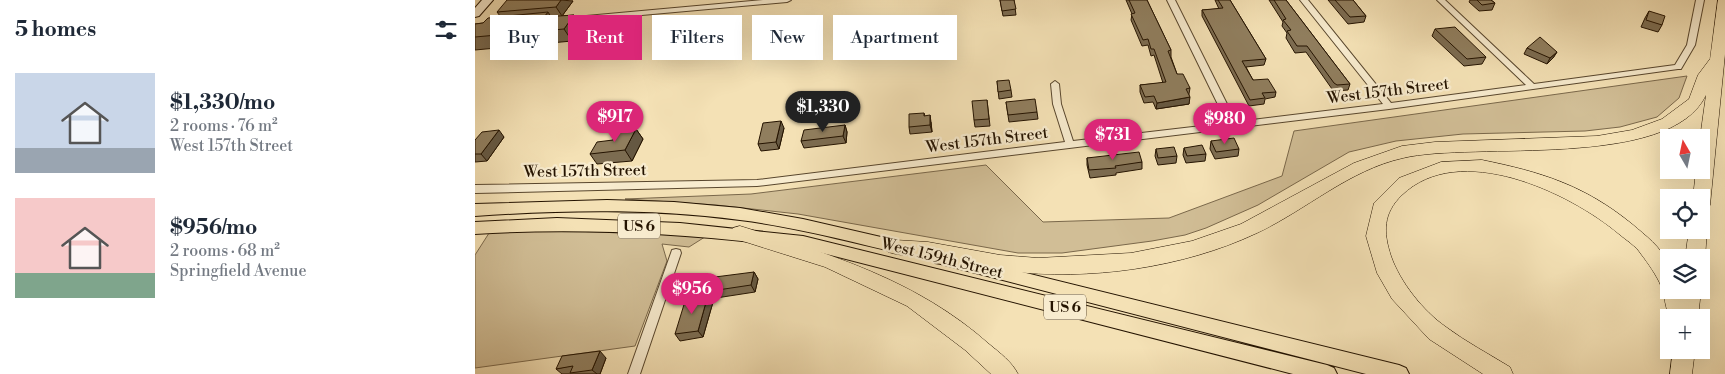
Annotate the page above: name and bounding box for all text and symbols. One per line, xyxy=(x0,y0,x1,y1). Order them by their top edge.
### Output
chip: Buy xyxy=(490,15,558,60)
chip: Rent xyxy=(568,15,642,60)
chip: Filters xyxy=(652,15,742,60)
chip: New xyxy=(752,15,823,60)
chip: Apartment xyxy=(833,15,957,60)
icon: filters xyxy=(432,16,460,44)
text: 5 homes xyxy=(15,17,96,43)
street label: West 157th Street xyxy=(1325,74,1451,109)
text: $1,330/mo xyxy=(170,90,275,116)
pin: $1,330 xyxy=(782,90,864,133)
icon: home xyxy=(55,93,115,153)
text: $1,330 xyxy=(796,97,850,117)
pin: $917 xyxy=(585,100,645,143)
pin: $980 xyxy=(1195,102,1255,145)
text: $917 xyxy=(597,107,633,127)
text: $980 xyxy=(1204,109,1246,129)
text: 2 rooms · 76 m² xyxy=(170,116,278,136)
pin: $731 xyxy=(1083,119,1143,161)
street label: West 157th Street xyxy=(924,123,1050,158)
text: $731 xyxy=(1095,125,1131,145)
north arrow xyxy=(1660,129,1710,179)
map controls xyxy=(1660,129,1710,359)
text: West 157th Street xyxy=(170,136,293,156)
street label: West 157th Street xyxy=(522,160,647,182)
button: locate xyxy=(1660,189,1710,239)
road number: US 6 xyxy=(618,214,660,238)
text: $956/mo xyxy=(170,215,257,241)
icon: home xyxy=(55,218,115,278)
street label: West 159th Street xyxy=(878,233,1005,283)
text: 2 rooms · 68 m² xyxy=(170,241,280,261)
button: layers xyxy=(1660,249,1710,299)
text: Springfield Avenue xyxy=(170,261,307,281)
pin: $956 xyxy=(662,272,722,315)
text: $956 xyxy=(672,279,712,299)
road number: US 6 xyxy=(1044,294,1086,320)
button: + xyxy=(1660,309,1710,359)

